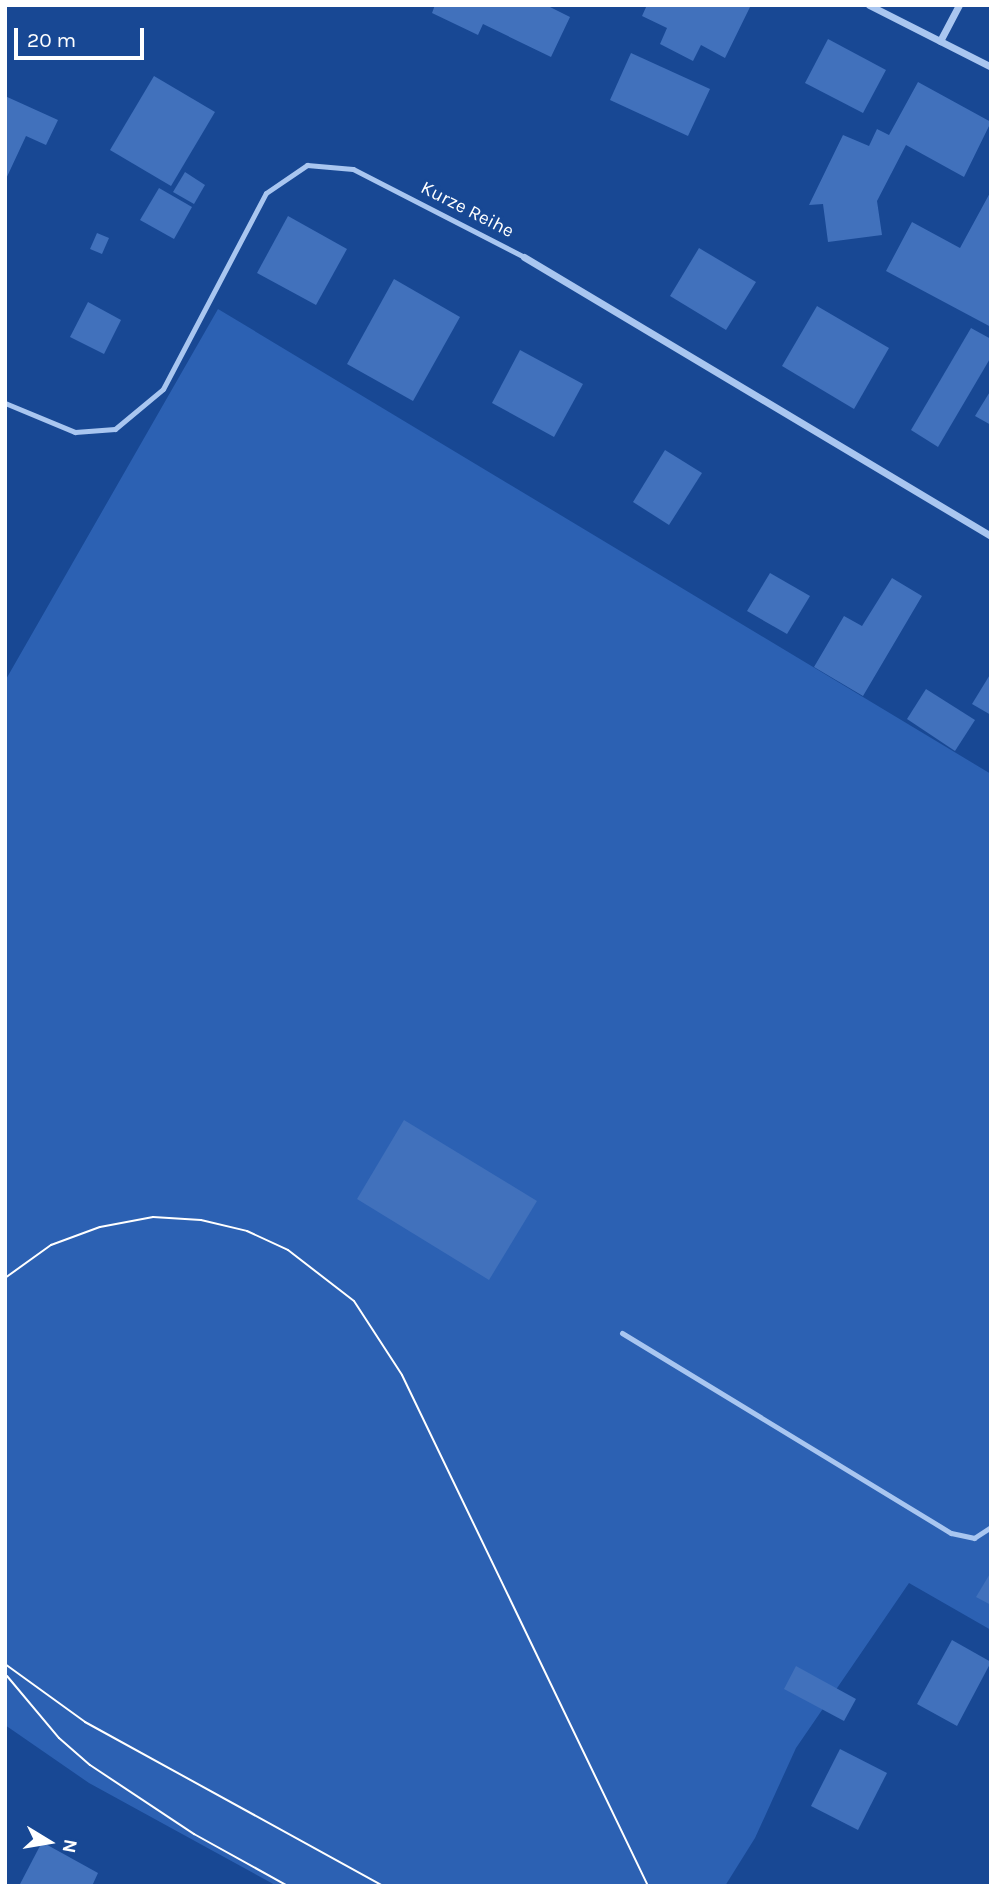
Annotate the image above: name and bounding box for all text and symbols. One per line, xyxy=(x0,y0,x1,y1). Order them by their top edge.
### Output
scale bar xyxy=(18,14,147,58)
text: 20 m xyxy=(27,28,76,52)
street label: Kurze Reihe xyxy=(417,177,517,243)
north arrow xyxy=(14,1807,84,1877)
text: N xyxy=(58,1837,82,1855)

